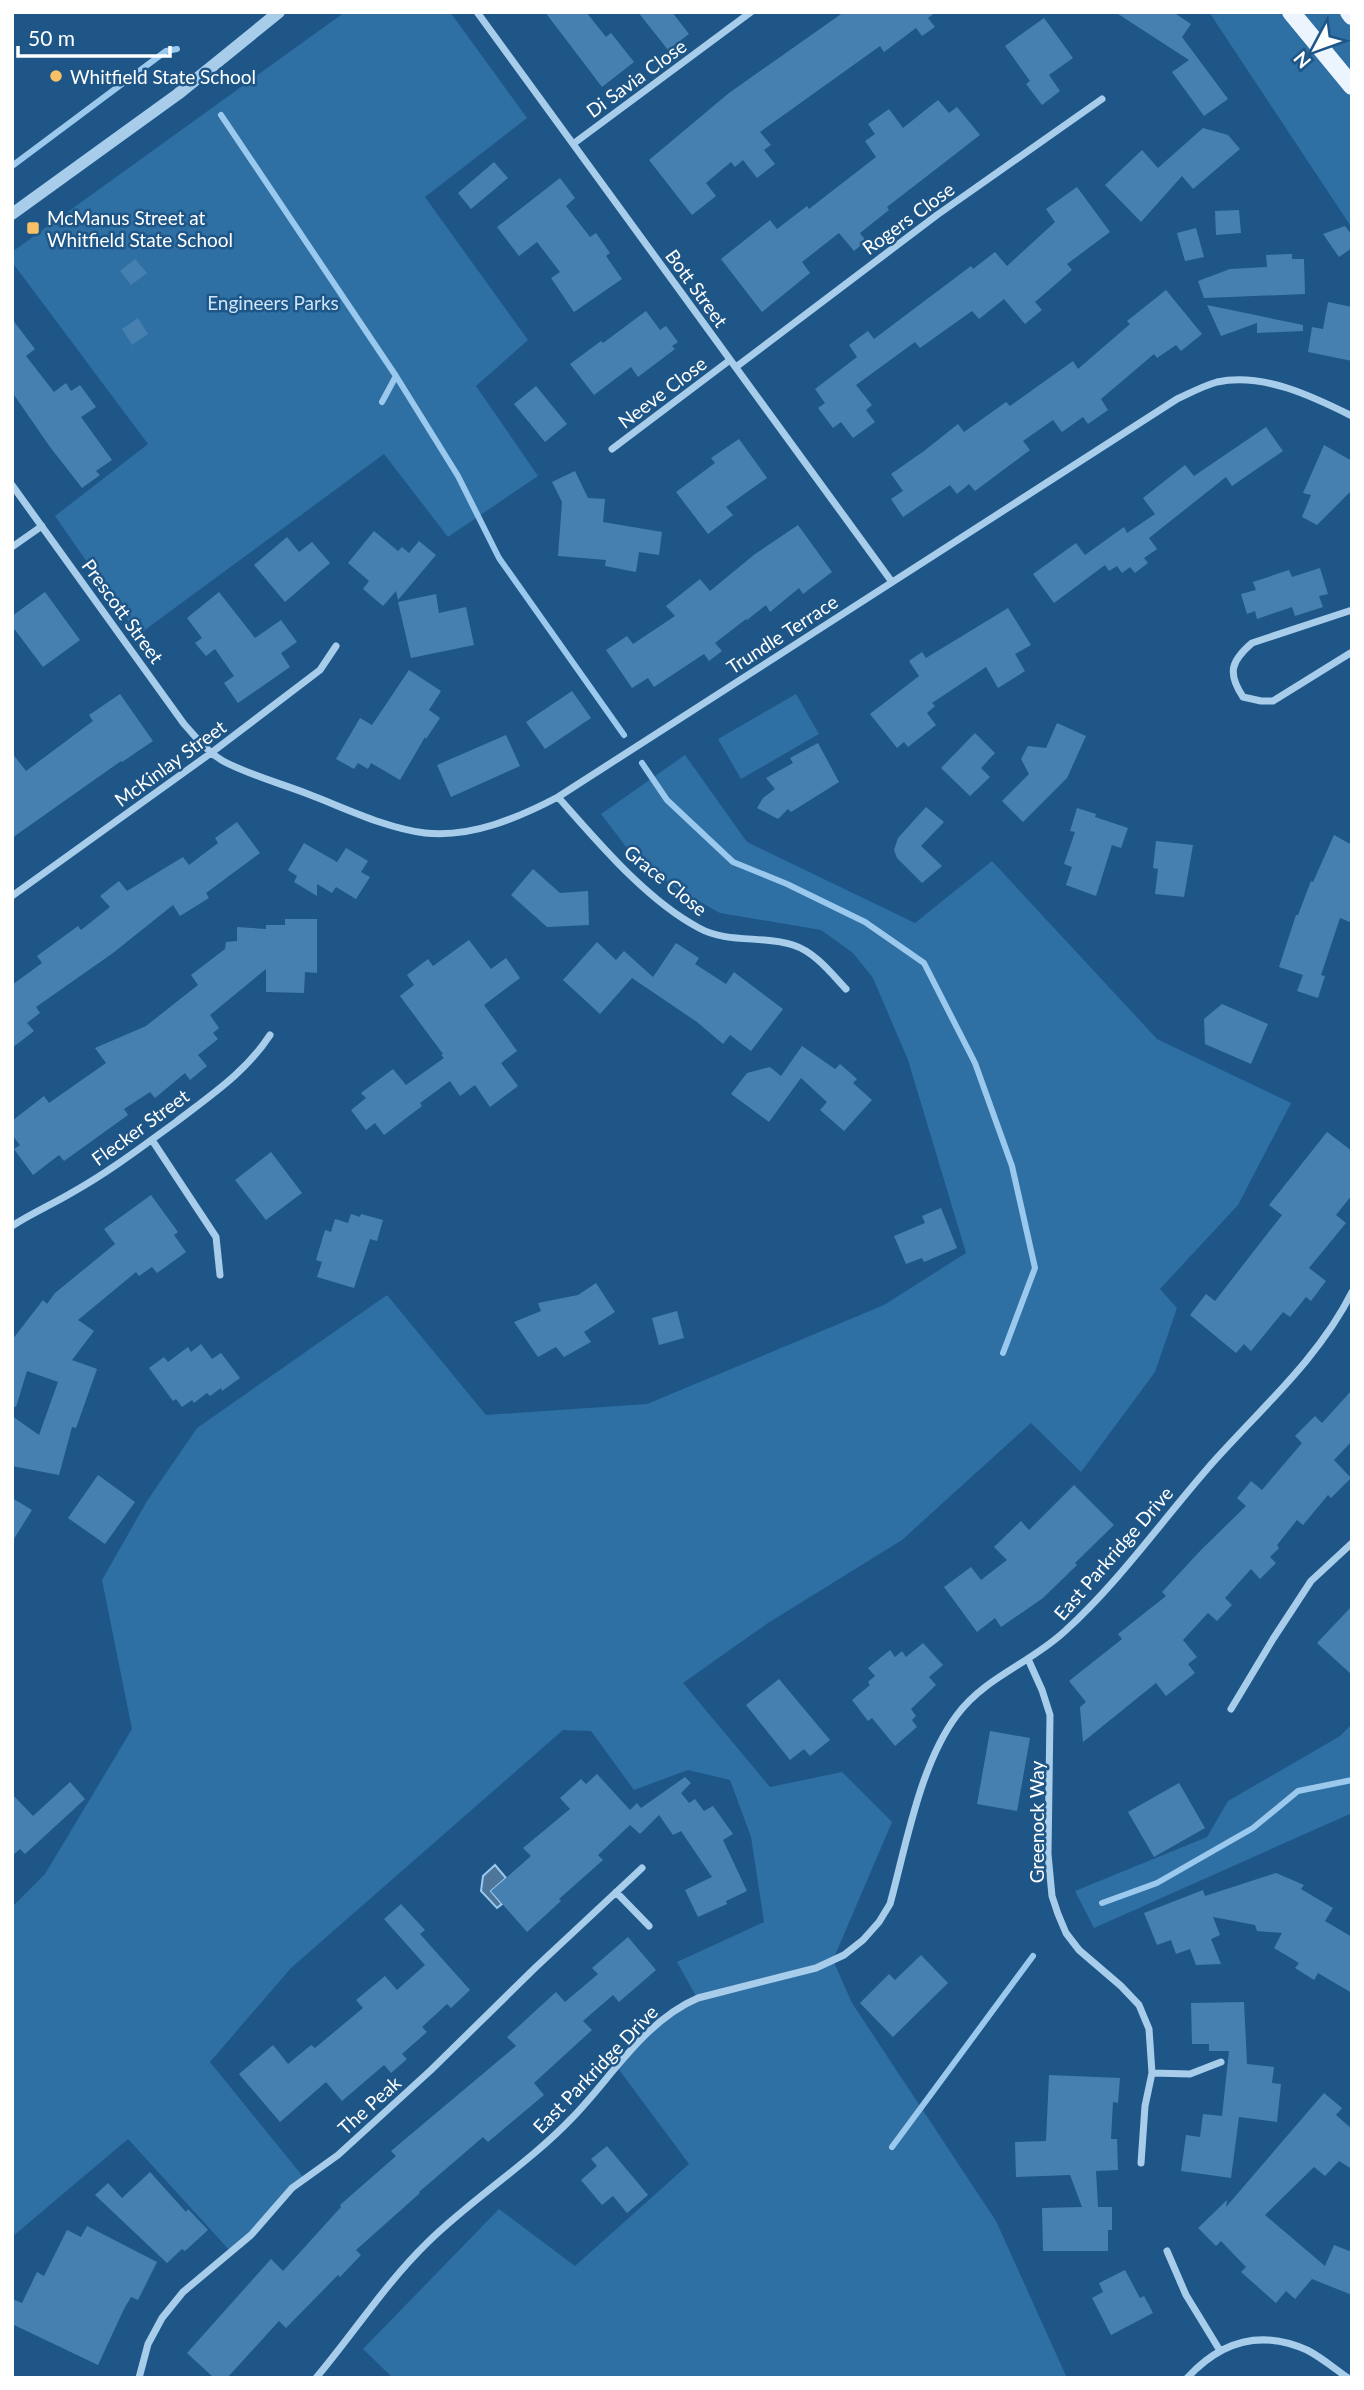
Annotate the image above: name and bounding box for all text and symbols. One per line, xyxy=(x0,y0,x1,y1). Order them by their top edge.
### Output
scale bar xyxy=(18,14,170,58)
north arrow xyxy=(1280,14,1350,84)
text: 50 m xyxy=(28,25,75,50)
street label: Di Savia Close xyxy=(582,34,690,122)
text: N xyxy=(1288,47,1315,74)
place label: Whitfield State School xyxy=(70,65,256,88)
marker: Whitfield State School xyxy=(48,68,64,84)
street label: Rogers Close xyxy=(858,177,958,259)
place label: McManus Street at Whitfield State School xyxy=(47,206,233,251)
marker: McManus Street at Whitfield State School xyxy=(25,220,41,236)
street label: Bott Street xyxy=(661,245,733,332)
park label: Engineers Parks xyxy=(207,291,339,314)
street label: Neeve Close xyxy=(613,351,711,433)
street label: Prescott Street xyxy=(77,554,169,668)
street label: Trundle Terrace xyxy=(722,590,842,678)
street label: McKinlay Street xyxy=(110,715,230,811)
street label: Grace Close xyxy=(620,840,712,920)
street label: Flecker Street xyxy=(87,1084,193,1170)
street label: East Parkridge Drive xyxy=(1049,1482,1177,1624)
street label: Greenock Way xyxy=(1025,1760,1048,1883)
street label: East Parkridge Drive xyxy=(528,2000,662,2138)
street label: The Peak xyxy=(333,2071,405,2139)

